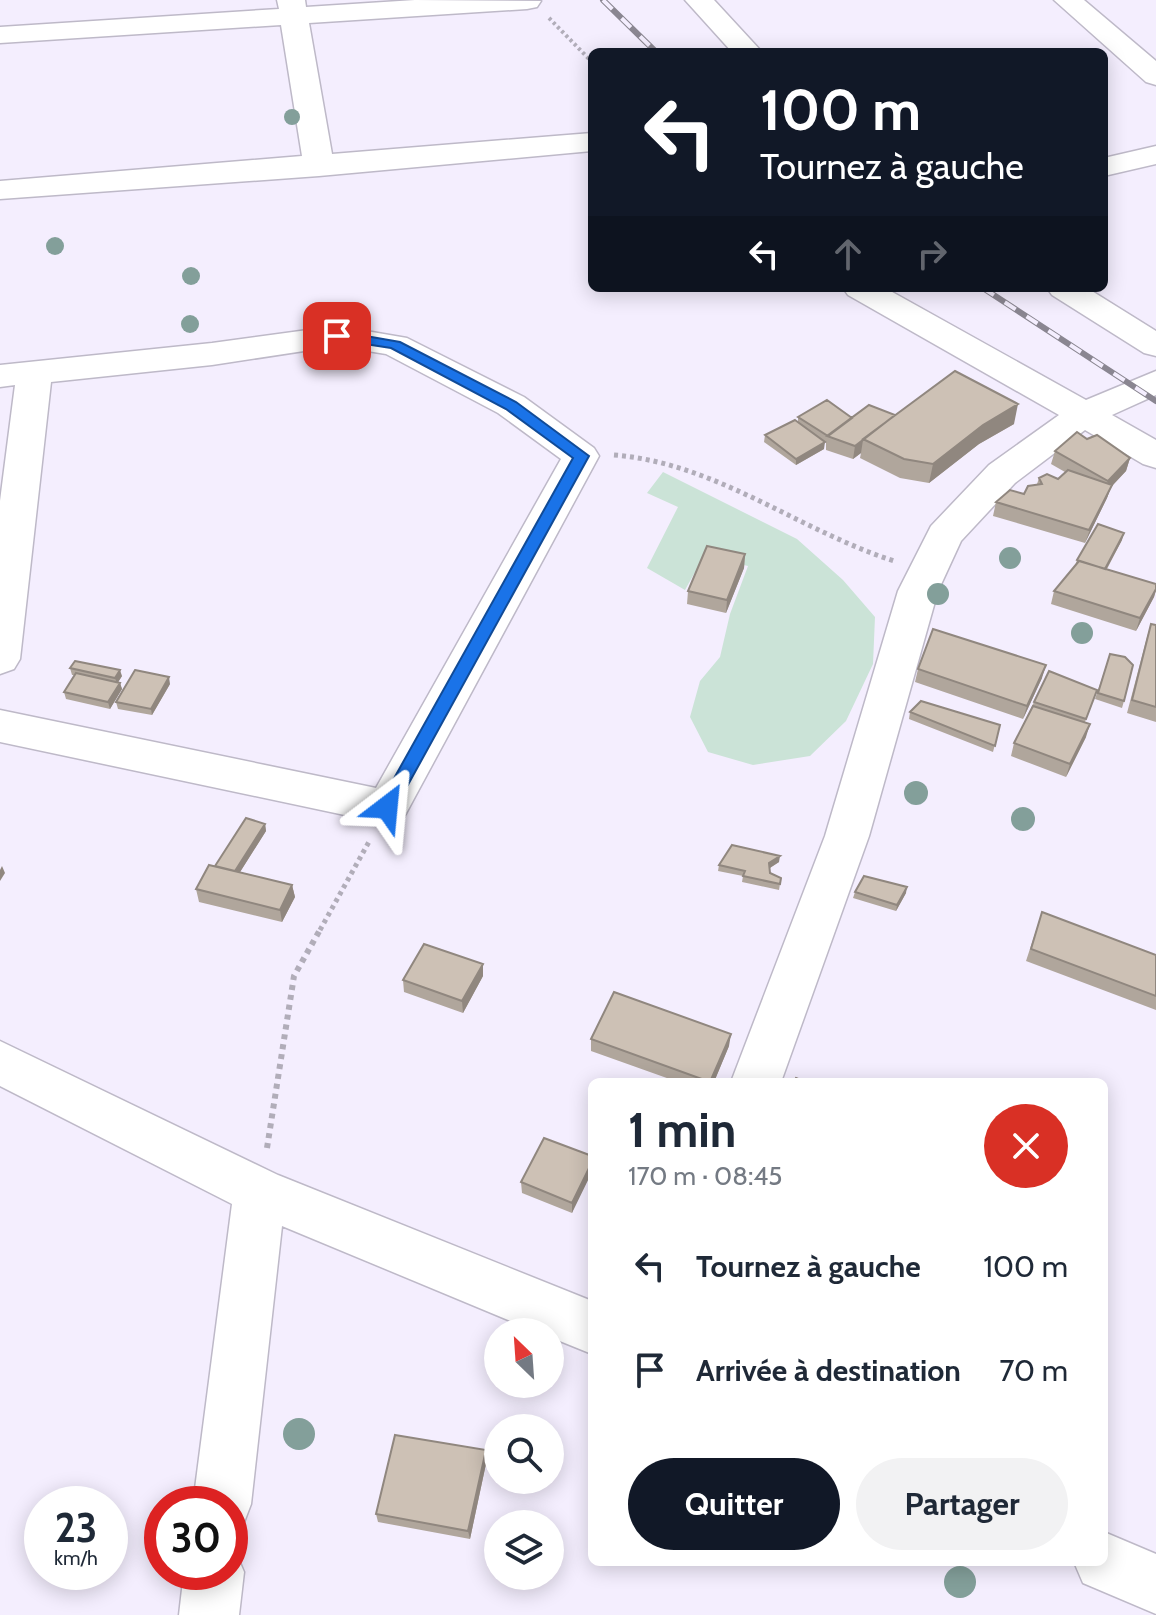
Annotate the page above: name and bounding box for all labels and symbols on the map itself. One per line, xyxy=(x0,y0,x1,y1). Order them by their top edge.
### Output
pin xyxy=(303,302,371,370)
position arrow xyxy=(345,765,429,849)
north arrow xyxy=(484,1318,564,1398)
speed limit sign: 30 xyxy=(144,1486,248,1590)

